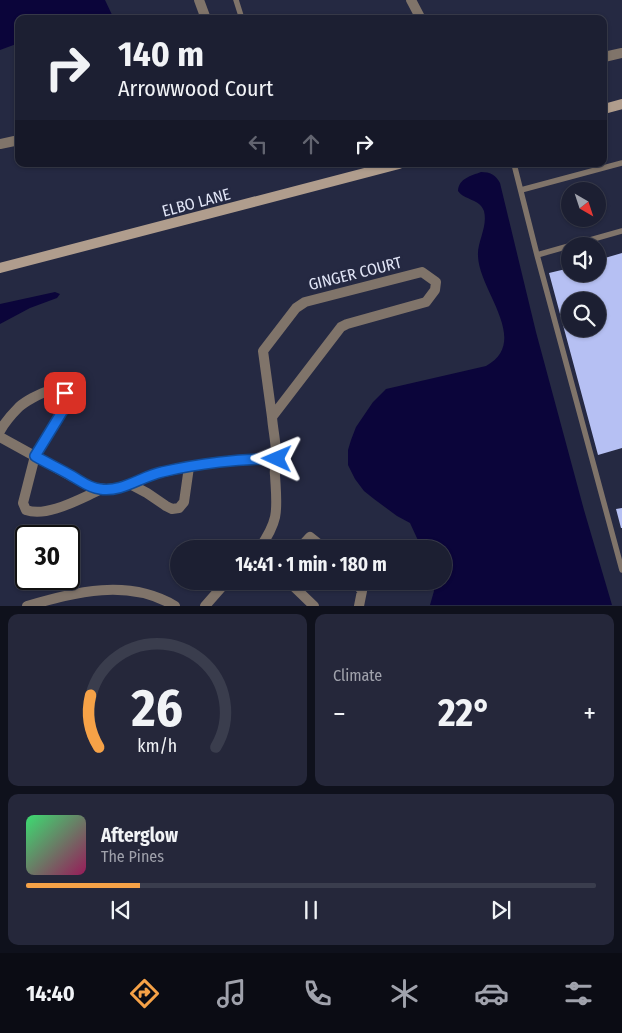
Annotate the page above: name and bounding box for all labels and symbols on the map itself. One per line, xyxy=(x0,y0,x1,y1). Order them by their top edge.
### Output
north arrow xyxy=(561,182,606,228)
street label: ELBO LANE xyxy=(160,184,232,221)
street label: GINGER COURT xyxy=(307,253,404,294)
pin xyxy=(44,372,86,414)
position arrow xyxy=(250,432,302,484)
speed limit sign: 30 xyxy=(15,525,80,590)

